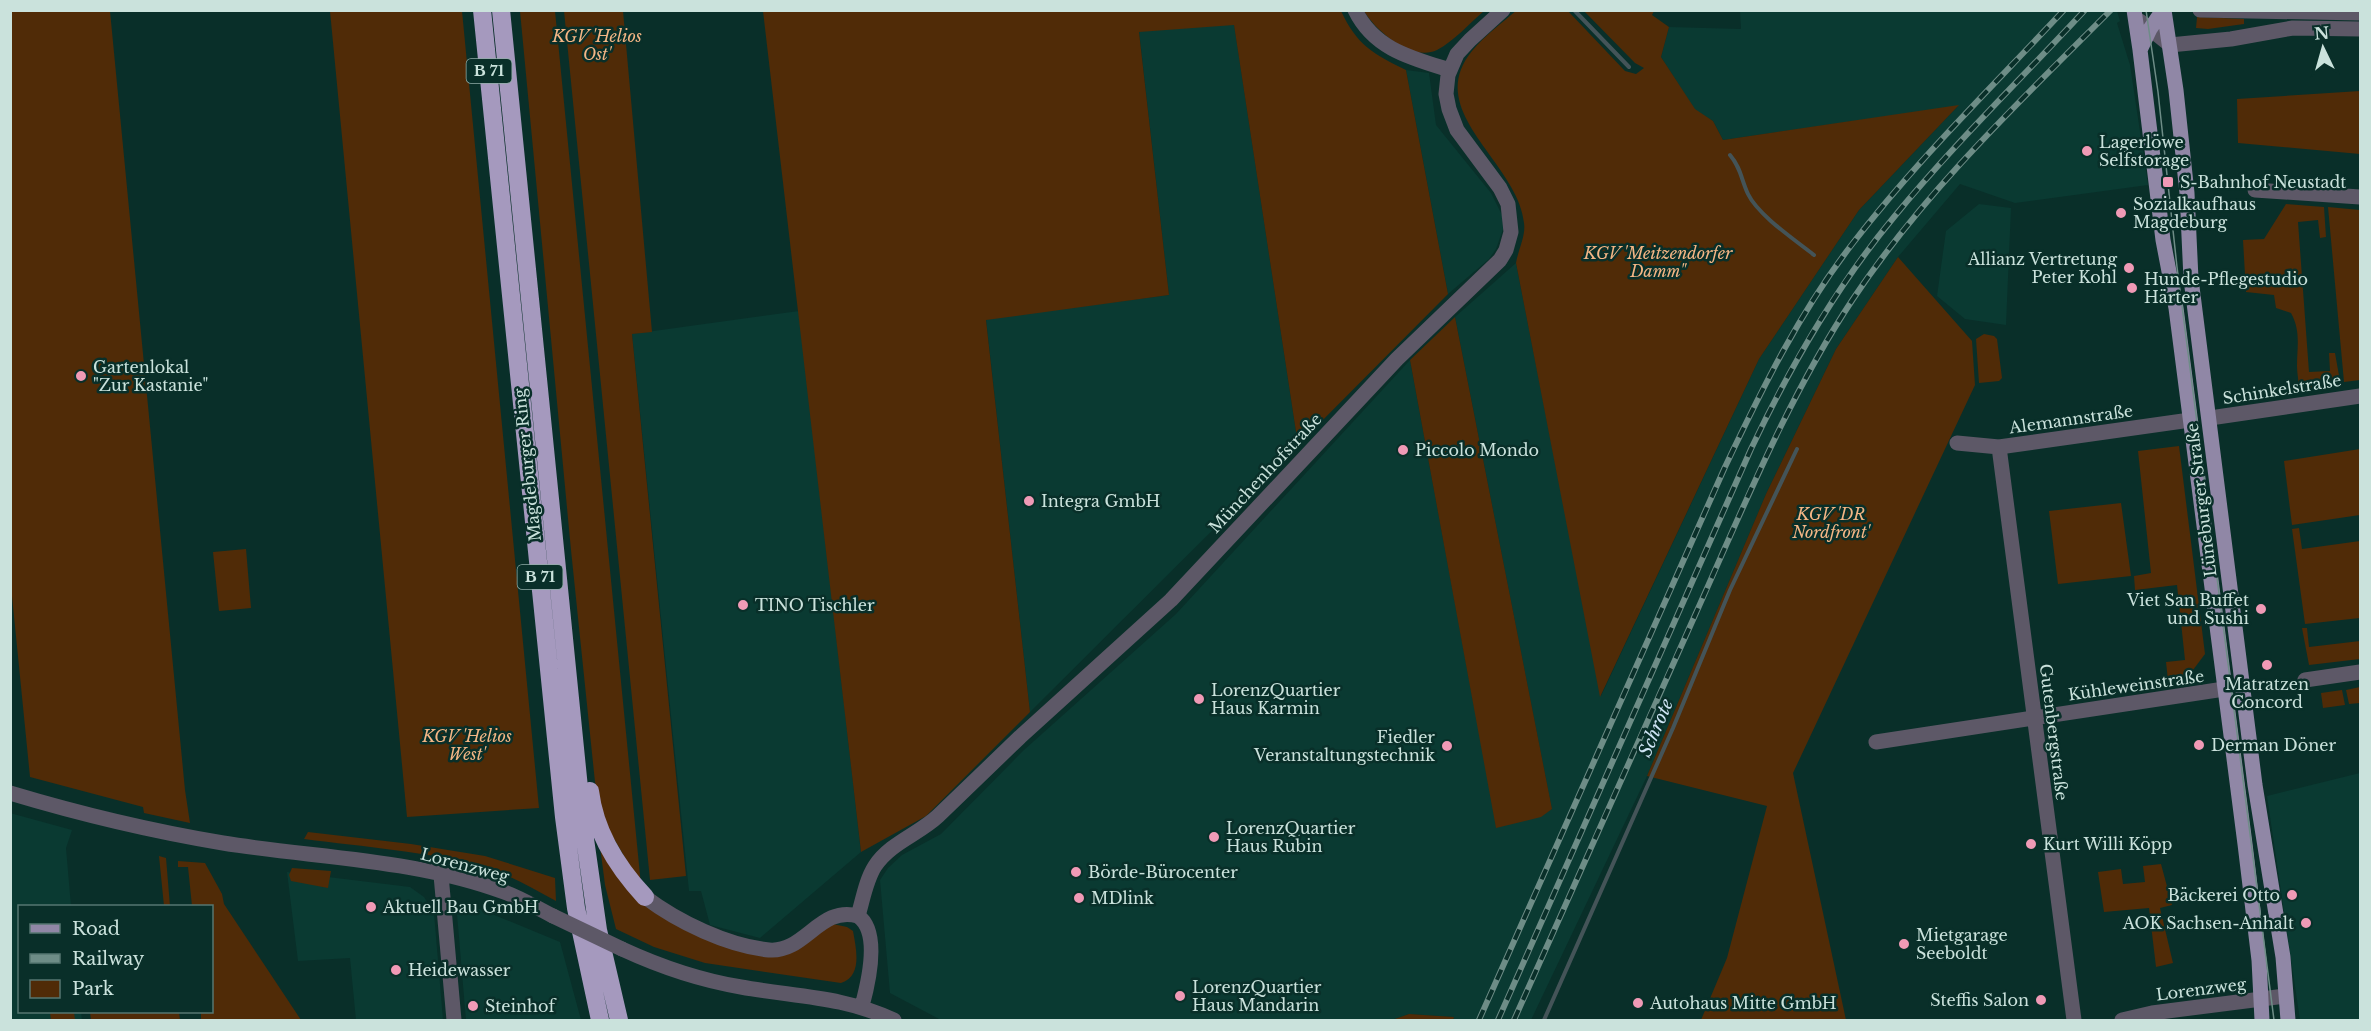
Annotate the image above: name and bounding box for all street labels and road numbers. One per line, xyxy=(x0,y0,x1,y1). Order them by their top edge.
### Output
road number: B 71 xyxy=(466,59,512,83)
street label: Schinkelstraße xyxy=(2221,370,2343,408)
street label: Magdeburger Ring xyxy=(509,387,545,542)
street label: Alemannstraße xyxy=(2007,400,2134,438)
street label: Münchenhofstraße xyxy=(1204,409,1326,537)
street label: Lüneburger Straße xyxy=(2182,422,2220,578)
road number: B 71 xyxy=(518,565,562,589)
street label: Gutenbergstraße xyxy=(2036,662,2072,802)
street label: Kühleweinstraße xyxy=(2067,666,2205,704)
street label: Lorenzweg xyxy=(419,844,512,887)
street label: Lorenzweg xyxy=(2155,973,2248,1004)

